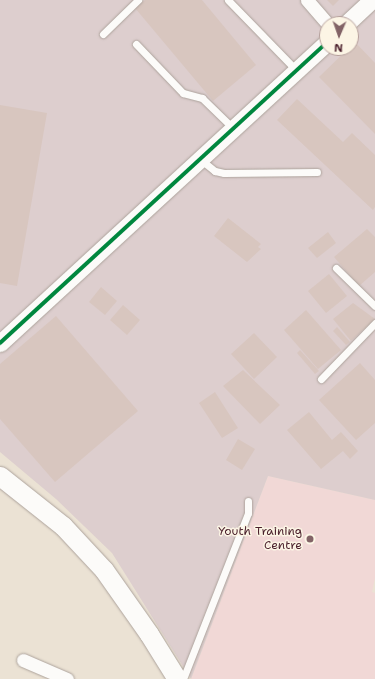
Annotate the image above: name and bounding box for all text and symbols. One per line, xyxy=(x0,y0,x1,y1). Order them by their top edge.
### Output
north arrow xyxy=(319,16,359,56)
text: N xyxy=(334,40,343,55)
place label: Youth Training Centre xyxy=(218,525,302,553)
marker: Youth Training Centre xyxy=(305,534,315,544)

